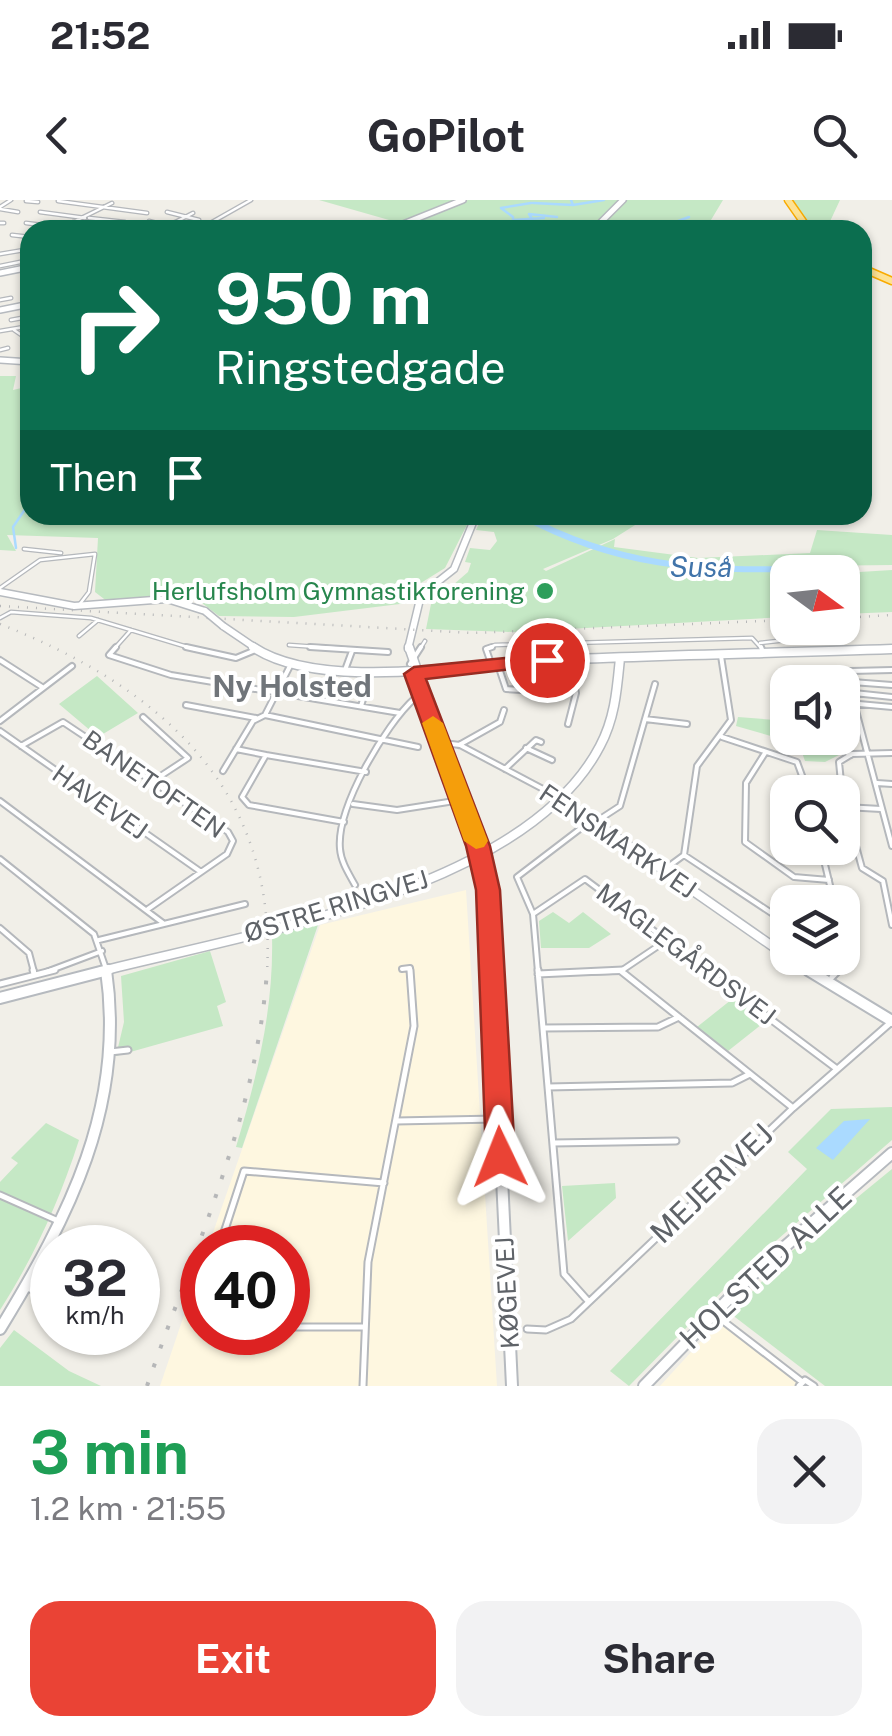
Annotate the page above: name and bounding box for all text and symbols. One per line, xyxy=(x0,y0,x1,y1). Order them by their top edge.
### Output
text: 21:52 xyxy=(50,13,150,58)
icon: back xyxy=(30,108,85,163)
icon: search xyxy=(807,108,862,163)
text: GoPilot xyxy=(367,109,525,162)
text: 950 m xyxy=(215,257,432,340)
icon: right xyxy=(50,260,180,390)
text: Ringstedgade xyxy=(215,341,506,394)
icon: arrive xyxy=(158,450,213,505)
text: Then xyxy=(50,455,138,500)
water label: Suså xyxy=(669,550,733,583)
north arrow xyxy=(770,555,860,645)
map controls xyxy=(770,555,860,975)
place label: Herlufsholm Gymnastikforening xyxy=(152,576,525,606)
marker: Herlufsholm Gymnastikforening xyxy=(534,580,556,602)
pin xyxy=(505,618,590,703)
icon: arrive xyxy=(520,633,575,688)
button: sound xyxy=(770,665,860,755)
district label: Ny Holsted xyxy=(212,668,372,704)
street label: BANETOFTEN xyxy=(77,724,231,844)
street label: HAVEVEJ xyxy=(47,758,153,846)
button: search xyxy=(770,775,860,865)
street label: FENSMARKVEJ xyxy=(534,777,702,905)
street label: ØSTRE RINGVEJ xyxy=(240,864,432,948)
street label: MAGLEGÅRDSVEJ xyxy=(591,877,781,1031)
button: layers xyxy=(770,885,860,975)
position arrow xyxy=(448,1105,552,1209)
street label: MEJERIVEJ xyxy=(643,1116,780,1250)
street label: HOLSTED ALLE xyxy=(672,1179,859,1356)
speed limit sign: 40 xyxy=(180,1225,310,1355)
street label: KØGEVEJ xyxy=(489,1236,525,1350)
text: 32 xyxy=(62,1248,128,1307)
text: km/h xyxy=(66,1300,124,1330)
text: 3 min xyxy=(30,1417,189,1488)
button: close xyxy=(757,1419,862,1524)
text: 1.2 km · 21:55 xyxy=(30,1490,226,1527)
button: Exit xyxy=(30,1601,436,1716)
button: Share xyxy=(456,1601,862,1716)

